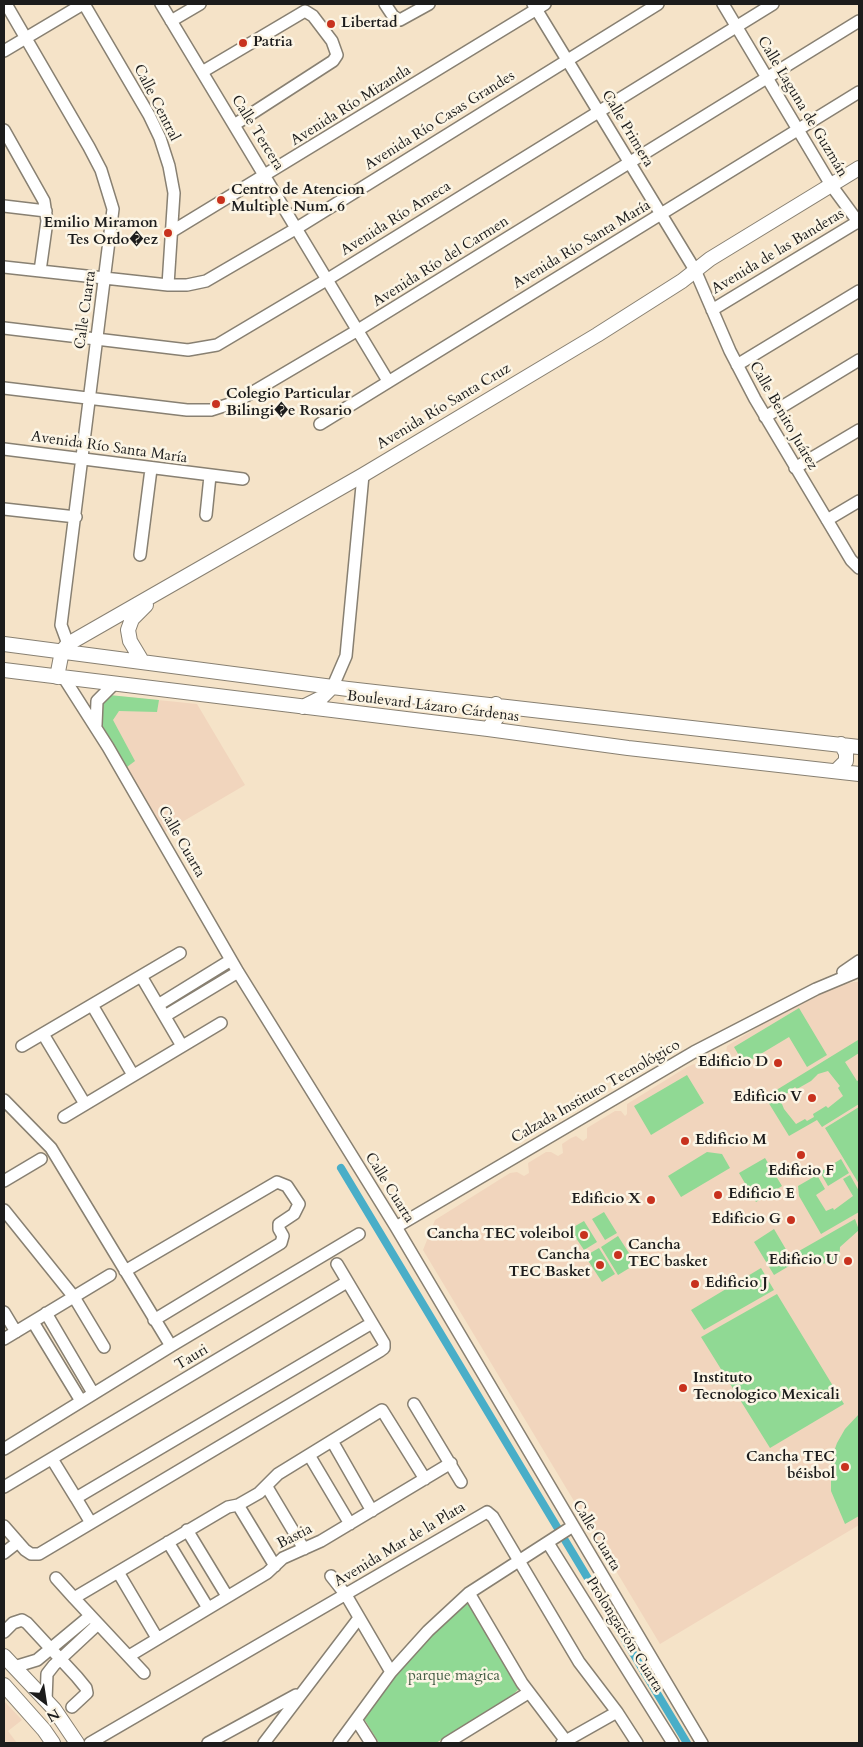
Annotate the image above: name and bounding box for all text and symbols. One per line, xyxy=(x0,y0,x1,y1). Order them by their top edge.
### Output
place label: Libertad xyxy=(341,15,398,33)
marker: Libertad xyxy=(325,18,337,30)
street label: Calle Laguna de Guzmán xyxy=(753,33,851,181)
place label: Patria xyxy=(253,34,293,52)
marker: Patria xyxy=(237,37,249,49)
street label: Calle Central xyxy=(129,62,183,144)
street label: Avenida Río Mizantla xyxy=(288,62,414,150)
street label: Avenida Río Casas Grandes xyxy=(362,67,518,175)
street label: Calle Primera xyxy=(597,87,657,171)
street label: Calle Tercera xyxy=(227,92,287,174)
street label: Avenida Río Ameca xyxy=(338,178,454,260)
place label: Centro de Atencion Multiple Num. 6 xyxy=(231,182,365,217)
marker: Centro de Atencion Multiple Num. 6 xyxy=(215,194,227,206)
street label: Avenida Río Santa María xyxy=(510,197,654,293)
street label: Avenida de las Banderas xyxy=(708,205,848,299)
street label: Avenida Río del Carmen xyxy=(370,213,512,311)
place label: Emilio Miramon Tes Ordo�ez xyxy=(44,215,158,250)
marker: Emilio Miramon Tes Ordo�ez xyxy=(162,227,174,239)
street label: Calle Cuarta xyxy=(72,269,100,351)
street label: Calle Benito Juárez xyxy=(745,359,821,473)
street label: Avenida Río Santa Cruz xyxy=(374,360,514,454)
place label: Colegio Particular Bilingi�e Rosario xyxy=(226,386,352,421)
marker: Colegio Particular Bilingi�e Rosario xyxy=(210,398,222,410)
street label: Avenida Río Santa María xyxy=(30,428,188,468)
street label: Boulevard Lázaro Cárdenas xyxy=(346,688,520,726)
street label: Calle Cuarta xyxy=(153,803,209,881)
street label: Calzada Instituto Tecnológico xyxy=(508,1036,684,1148)
place label: Edificio D xyxy=(698,1054,768,1072)
marker: Edificio D xyxy=(772,1057,784,1069)
place label: Edificio V xyxy=(733,1089,802,1107)
marker: Edificio V xyxy=(806,1092,818,1104)
place label: Edificio M xyxy=(695,1132,767,1150)
marker: Edificio M xyxy=(679,1135,691,1147)
marker: Edificio F xyxy=(795,1149,807,1161)
street label: Calle Cuarta xyxy=(360,1150,418,1226)
place label: Edificio F xyxy=(768,1163,834,1181)
place label: Edificio E xyxy=(728,1186,795,1204)
marker: Edificio E xyxy=(712,1189,724,1201)
place label: Edificio X xyxy=(571,1191,641,1209)
marker: Edificio X xyxy=(645,1194,657,1206)
place label: Edificio G xyxy=(712,1211,781,1229)
marker: Edificio G xyxy=(785,1214,797,1226)
place label: Cancha TEC voleibol xyxy=(426,1226,574,1244)
marker: Cancha TEC voleibol xyxy=(578,1229,590,1241)
place label: Cancha TEC basket xyxy=(628,1237,707,1272)
place label: Cancha TEC Basket xyxy=(509,1247,590,1282)
marker: Cancha TEC basket xyxy=(612,1249,624,1261)
place label: Edificio U xyxy=(769,1252,838,1270)
marker: Edificio U xyxy=(842,1255,854,1267)
marker: Cancha TEC Basket xyxy=(594,1259,606,1271)
place label: Edificio J xyxy=(705,1275,768,1293)
marker: Edificio J xyxy=(689,1278,701,1290)
street label: Tauri xyxy=(172,1341,212,1375)
place label: Instituto Tecnologico Mexicali xyxy=(693,1370,840,1405)
marker: Instituto Tecnologico Mexicali xyxy=(677,1382,689,1394)
place label: Cancha TEC béisbol xyxy=(746,1449,835,1484)
marker: Cancha TEC béisbol xyxy=(839,1461,851,1473)
street label: Calle Cuarta xyxy=(568,1497,624,1575)
street label: Avenida Mar de la Plata xyxy=(331,1499,469,1591)
street label: Bastia xyxy=(274,1521,316,1553)
street label: Prolongación Cuarta xyxy=(581,1574,667,1696)
park label: parque magica xyxy=(408,1668,500,1686)
north arrow xyxy=(20,1677,70,1727)
text: N xyxy=(43,1704,63,1727)

